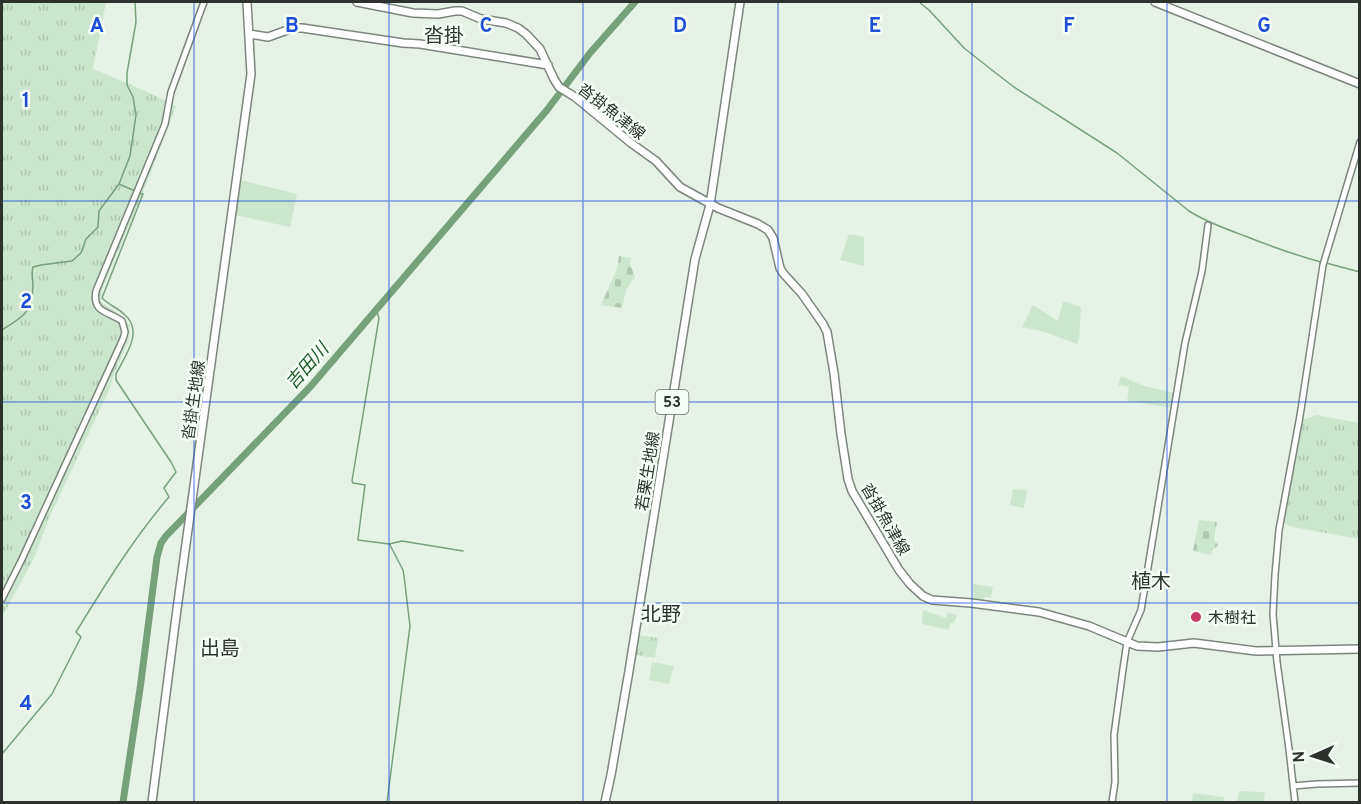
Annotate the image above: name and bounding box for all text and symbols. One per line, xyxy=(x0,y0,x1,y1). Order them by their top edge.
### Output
text: A xyxy=(90,14,104,40)
text: B xyxy=(285,14,299,40)
text: C xyxy=(480,14,492,40)
text: D xyxy=(673,14,687,40)
text: E xyxy=(869,14,881,40)
text: F xyxy=(1063,14,1075,40)
text: G xyxy=(1257,14,1271,40)
district label: 沓掛 xyxy=(424,24,464,50)
street label: 沓掛魚津線 xyxy=(573,79,649,145)
text: 1 xyxy=(22,89,30,115)
text: 2 xyxy=(20,290,32,316)
water label: 吉田川 xyxy=(282,338,336,395)
street label: 沓掛生地線 xyxy=(180,359,210,441)
road number: 53 xyxy=(656,390,688,414)
street label: 若栗生地線 xyxy=(633,430,665,512)
street label: 沓掛魚津線 xyxy=(856,480,914,560)
text: 3 xyxy=(20,491,32,517)
district label: 植木 xyxy=(1131,570,1171,596)
district label: 北野 xyxy=(641,603,681,629)
place label: 木樹社 xyxy=(1208,609,1256,629)
marker: 木樹社 xyxy=(1189,610,1203,624)
district label: 出島 xyxy=(200,637,240,663)
text: 4 xyxy=(20,692,32,718)
north arrow xyxy=(1283,726,1343,786)
text: N xyxy=(1290,750,1310,763)

